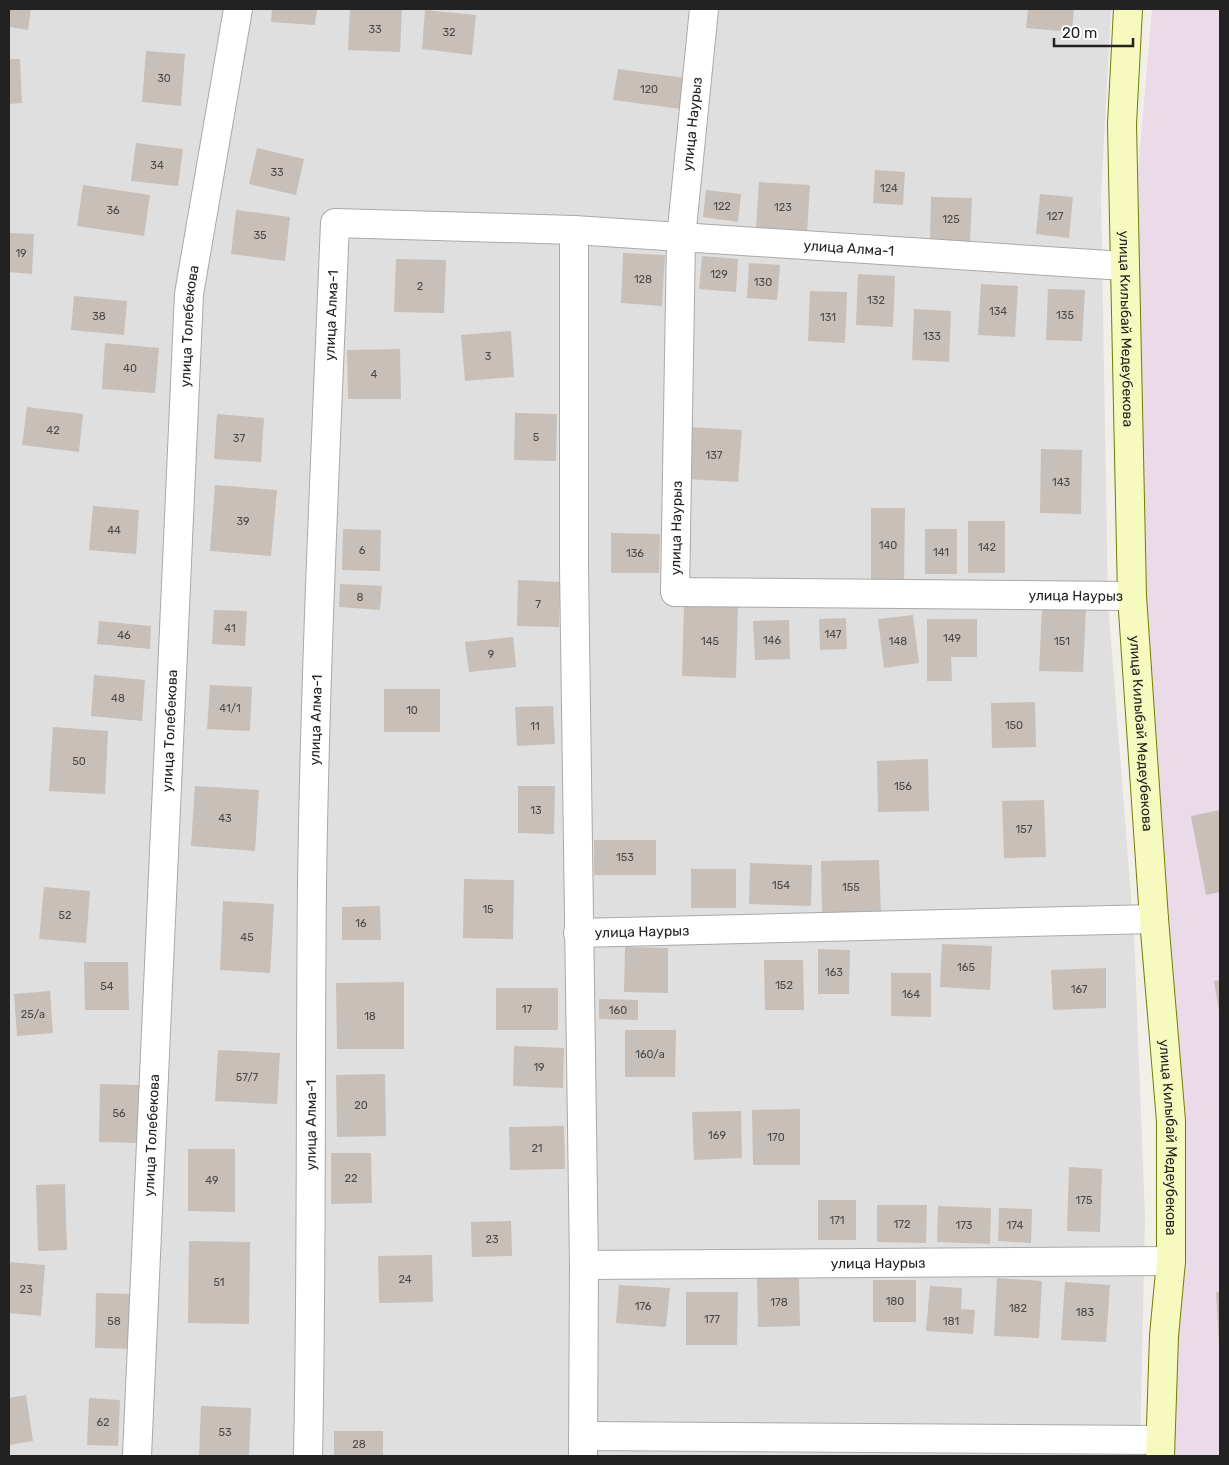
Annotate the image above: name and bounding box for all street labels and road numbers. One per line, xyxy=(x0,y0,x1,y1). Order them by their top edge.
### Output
street label: улица Наурыз xyxy=(679,76,706,172)
street label: улица Килыбай Медеубекова xyxy=(1115,230,1136,427)
street label: улица Алма-1 xyxy=(803,237,895,260)
street label: улица Толебекова xyxy=(177,264,203,388)
street label: улица Алма-1 xyxy=(321,270,342,361)
street label: улица Наурыз xyxy=(667,481,686,575)
street label: улица Наурыз xyxy=(1028,587,1123,605)
street label: улица Килыбай Медеубекова xyxy=(1126,635,1156,832)
street label: улица Толебекова xyxy=(159,669,181,792)
street label: улица Алма-1 xyxy=(306,674,326,766)
street label: улица Наурыз xyxy=(594,922,689,942)
street label: улица Килыбай Медеубекова xyxy=(1155,1039,1179,1236)
street label: улица Толебекова xyxy=(141,1074,163,1197)
street label: улица Алма-1 xyxy=(303,1080,320,1170)
street label: улица Наурыз xyxy=(831,1255,925,1272)

